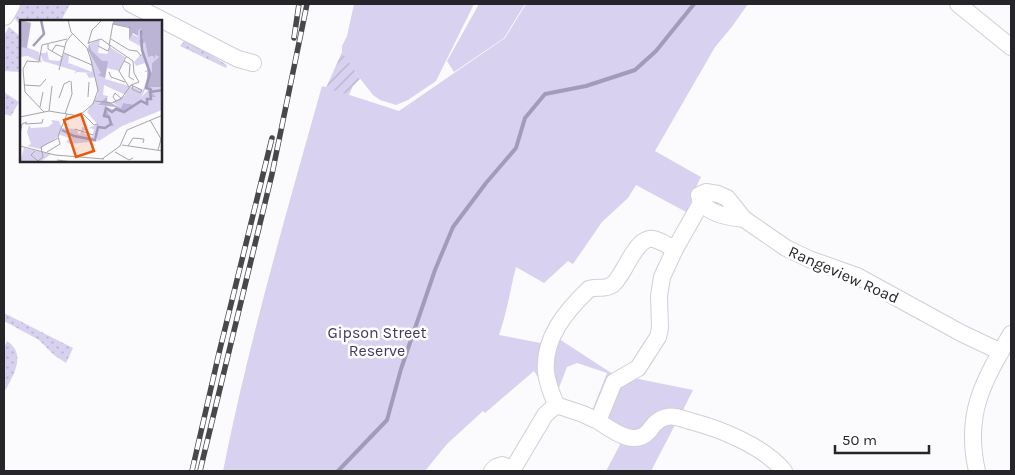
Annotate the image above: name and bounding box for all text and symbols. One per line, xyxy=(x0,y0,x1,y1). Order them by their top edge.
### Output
inset map xyxy=(20,20,162,162)
street label: Rangeview Road xyxy=(786,242,902,307)
park label: Gipson Street Reserve xyxy=(328,323,426,360)
scale bar xyxy=(835,422,929,454)
text: 50 m xyxy=(842,431,877,449)

